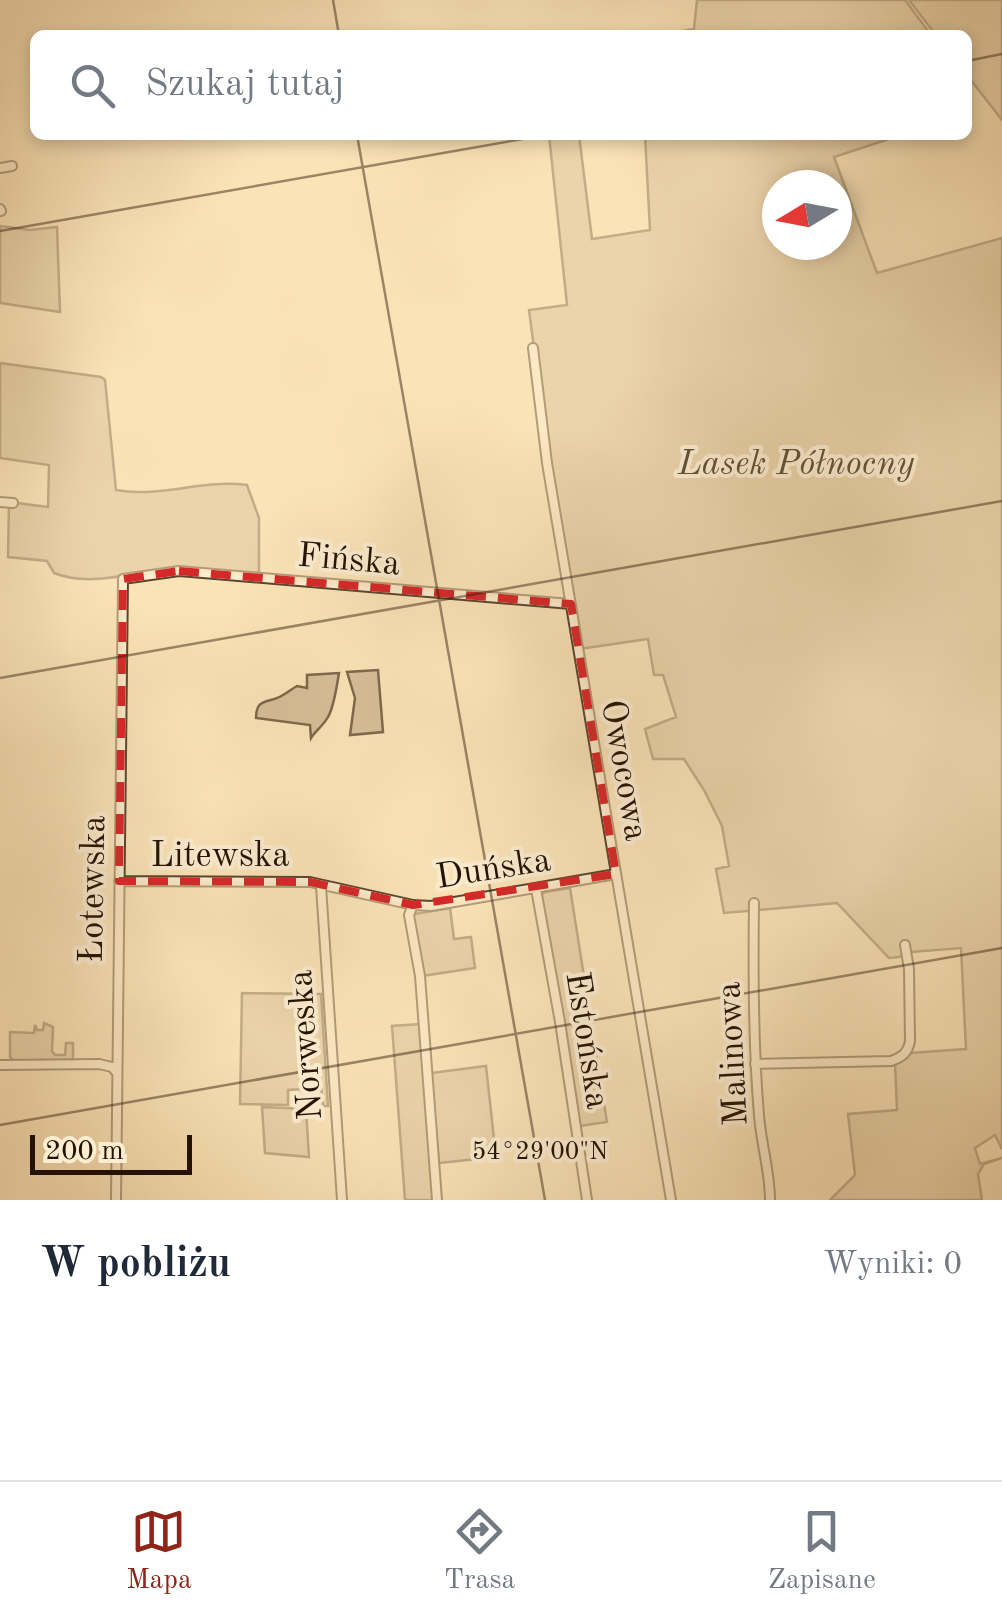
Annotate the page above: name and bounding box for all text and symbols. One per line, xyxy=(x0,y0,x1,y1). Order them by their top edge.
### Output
search box xyxy=(30,30,972,140)
icon: search xyxy=(65,58,120,113)
text: Szukaj tutaj xyxy=(145,66,345,104)
north arrow xyxy=(762,170,852,260)
park label: Lasek Północny xyxy=(677,447,914,482)
street label: Fińska xyxy=(296,539,401,582)
street label: Owocowa xyxy=(594,697,653,844)
street label: Łotewska xyxy=(75,815,112,963)
street label: Litewska xyxy=(150,839,290,874)
street label: Duńska xyxy=(434,843,553,896)
street label: Norweska xyxy=(284,968,329,1121)
street label: Estońska xyxy=(558,969,615,1112)
street label: Malinowa xyxy=(712,981,755,1127)
scale bar xyxy=(30,1130,192,1174)
text: 200 m xyxy=(45,1138,124,1166)
text: 54°29'00"N xyxy=(472,1140,608,1165)
text: W pobliżu xyxy=(40,1244,231,1286)
text: Wyniki: 0 xyxy=(823,1249,962,1281)
tab: Mapa xyxy=(126,1504,192,1599)
tab: Trasa xyxy=(444,1504,515,1599)
tab: Zapisane xyxy=(768,1504,876,1599)

